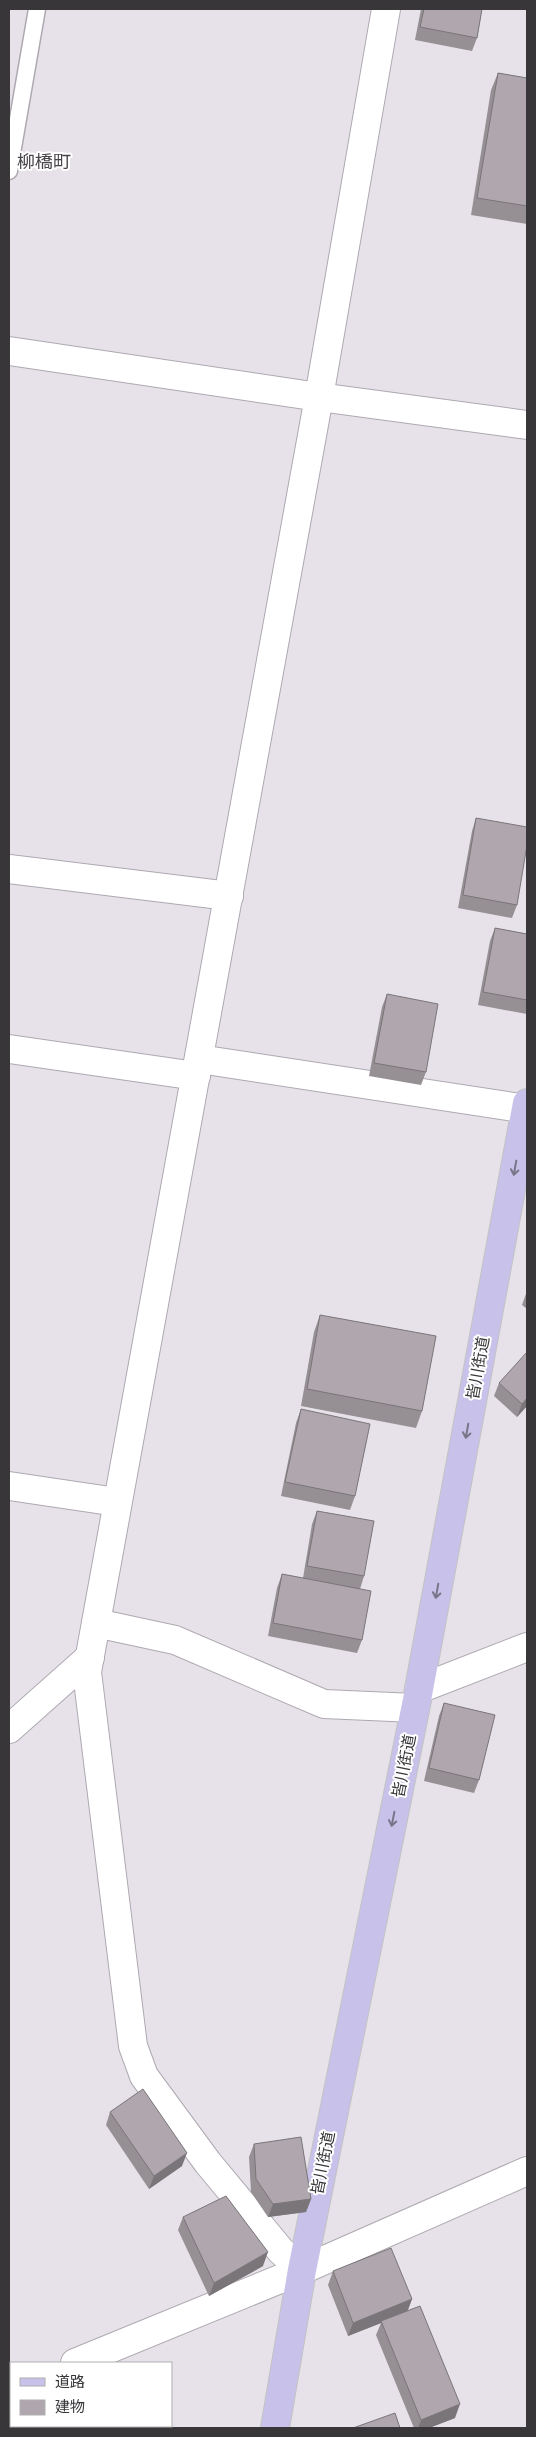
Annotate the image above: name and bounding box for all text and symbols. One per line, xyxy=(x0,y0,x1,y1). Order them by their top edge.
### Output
district label: 柳橋町 xyxy=(17,151,71,173)
one-way arrow xyxy=(510,1160,520,1176)
street label: 皆川街道 xyxy=(463,1335,493,1401)
one-way arrow xyxy=(461,1423,471,1439)
one-way arrow xyxy=(432,1582,442,1598)
street label: 皆川街道 xyxy=(389,1733,419,1799)
one-way arrow xyxy=(388,1811,397,1827)
street label: 皆川街道 xyxy=(308,2130,338,2196)
legend xyxy=(10,2362,172,2427)
text: 道路 xyxy=(55,2373,85,2391)
text: 建物 xyxy=(55,2398,85,2416)

